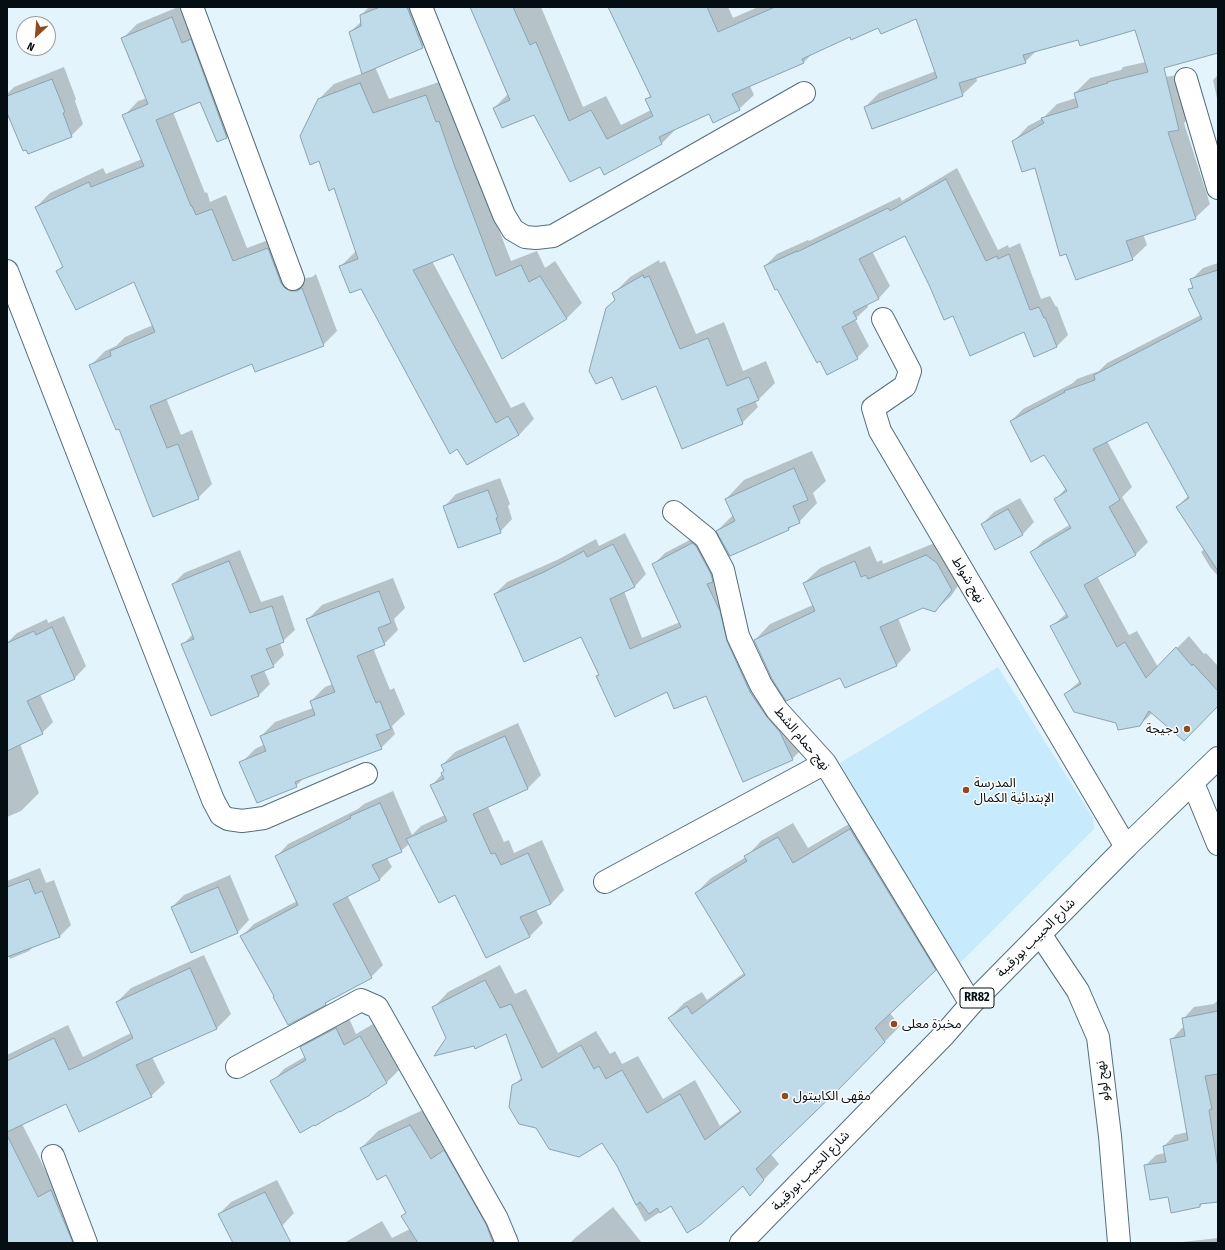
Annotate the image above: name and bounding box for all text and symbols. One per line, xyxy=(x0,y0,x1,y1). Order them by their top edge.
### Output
north arrow xyxy=(16,16,56,56)
text: N xyxy=(25,39,37,54)
street label: نهج شواط xyxy=(948,554,988,606)
street label: نهج حمام الشط xyxy=(771,704,833,774)
place label: دجيجة xyxy=(1146,721,1179,737)
marker: دجيجة xyxy=(1182,724,1192,734)
place label: المدرسة الإبتدائية الكمال xyxy=(974,775,1054,806)
marker: المدرسة الإبتدائية الكمال xyxy=(961,785,971,795)
street label: شارع الحبيب بورقيبة xyxy=(993,895,1079,981)
road number: RR82 xyxy=(960,988,994,1008)
place label: مخبزة معلى xyxy=(902,1016,962,1032)
marker: مخبزة معلى xyxy=(889,1019,899,1029)
street label: نهج لولو xyxy=(1093,1060,1113,1102)
place label: مقهى الكابيتول xyxy=(793,1088,871,1104)
marker: مقهى الكابيتول xyxy=(780,1091,790,1101)
street label: شارع الحبيب بورقيبة xyxy=(769,1128,853,1214)

